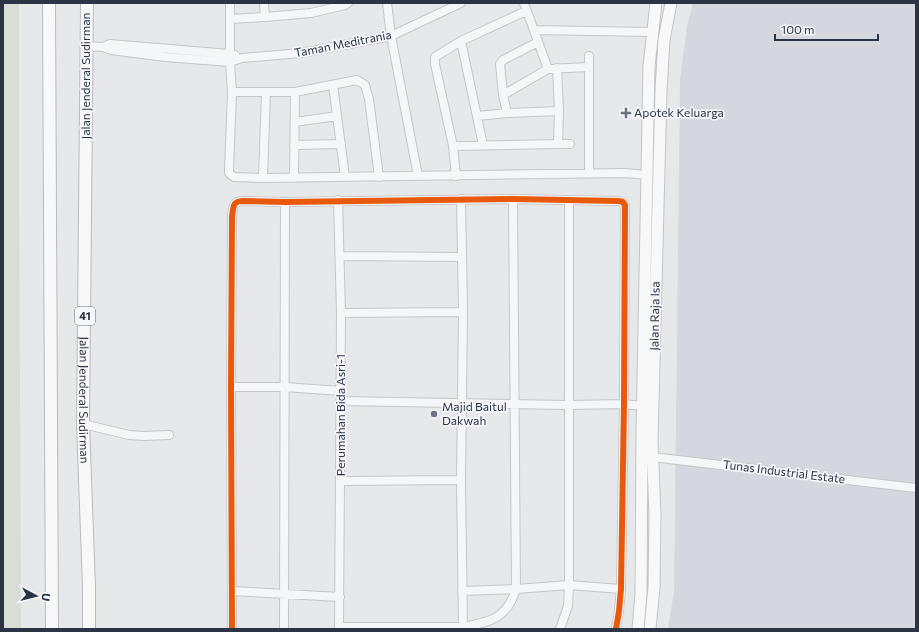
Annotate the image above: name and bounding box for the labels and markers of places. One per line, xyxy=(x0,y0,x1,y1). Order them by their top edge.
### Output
place label: Apotek Keluarga xyxy=(634,105,724,119)
marker: Apotek Keluarga xyxy=(621,108,631,118)
place label: Majid Baitul Dakwah xyxy=(442,399,507,427)
marker: Majid Baitul Dakwah xyxy=(429,409,439,419)

